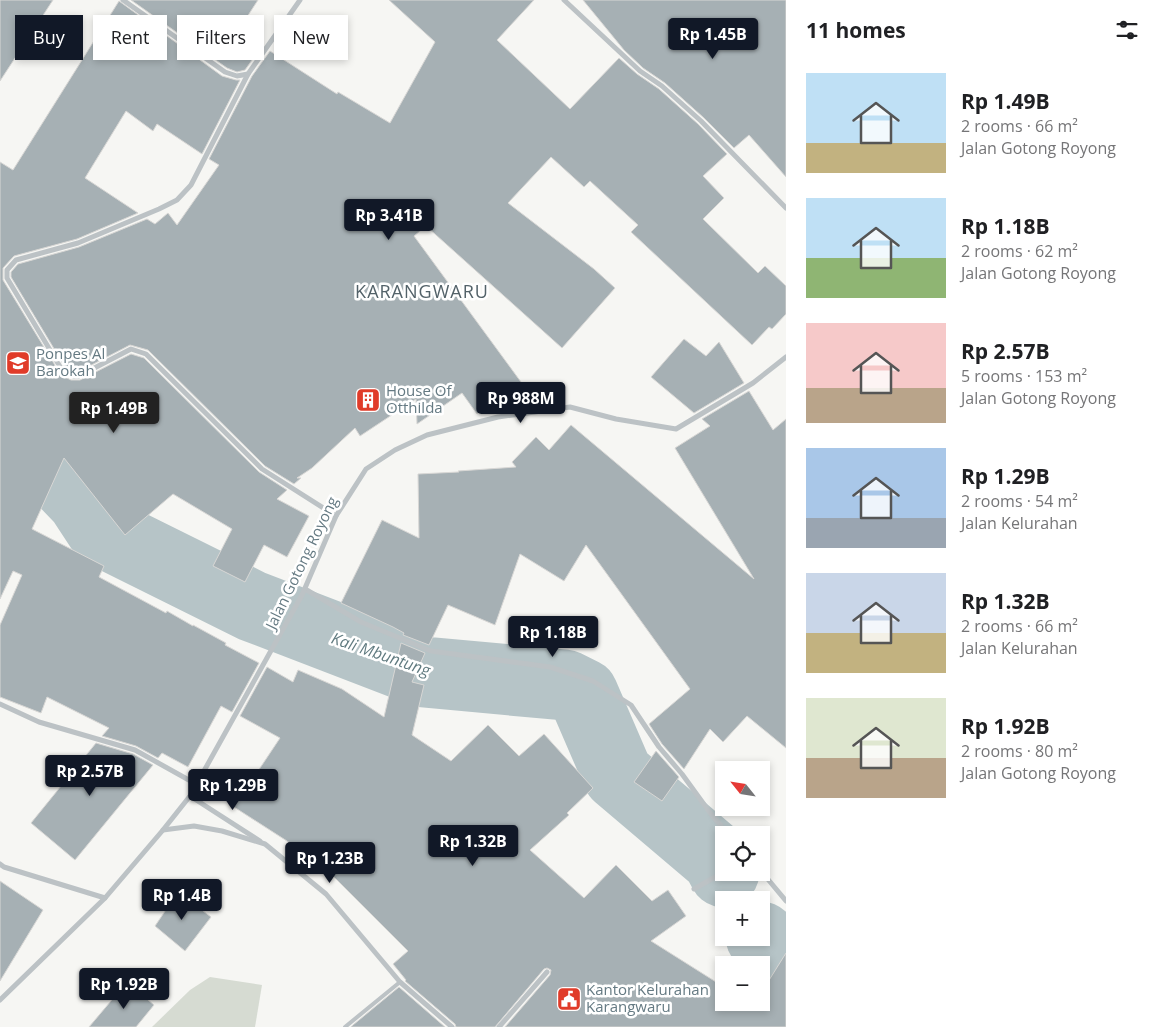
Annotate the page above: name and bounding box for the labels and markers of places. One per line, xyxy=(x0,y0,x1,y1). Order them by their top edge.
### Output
pin: Rp 1.45B xyxy=(661,18,765,60)
pin: Rp 3.41B xyxy=(337,198,441,241)
place label: Ponpes Al Barokah xyxy=(36,343,105,380)
school or university icon: Ponpes Al Barokah xyxy=(5,350,31,376)
place label: House Of Otthilda xyxy=(386,380,452,417)
pin: Rp 988M xyxy=(475,382,567,424)
building icon: House Of Otthilda xyxy=(355,387,381,413)
pin: Rp 1.49B xyxy=(62,392,166,434)
pin: Rp 1.18B xyxy=(501,616,605,658)
pin: Rp 2.57B xyxy=(38,754,142,797)
pin: Rp 1.29B xyxy=(181,768,285,811)
pin: Rp 1.32B xyxy=(421,824,525,867)
pin: Rp 1.23B xyxy=(278,842,382,884)
pin: Rp 1.4B xyxy=(136,878,228,921)
pin: Rp 1.92B xyxy=(72,968,176,1010)
place label: Kantor Kelurahan Karangwaru xyxy=(586,979,709,1016)
public building icon: Kantor Kelurahan Karangwaru xyxy=(556,986,582,1012)

